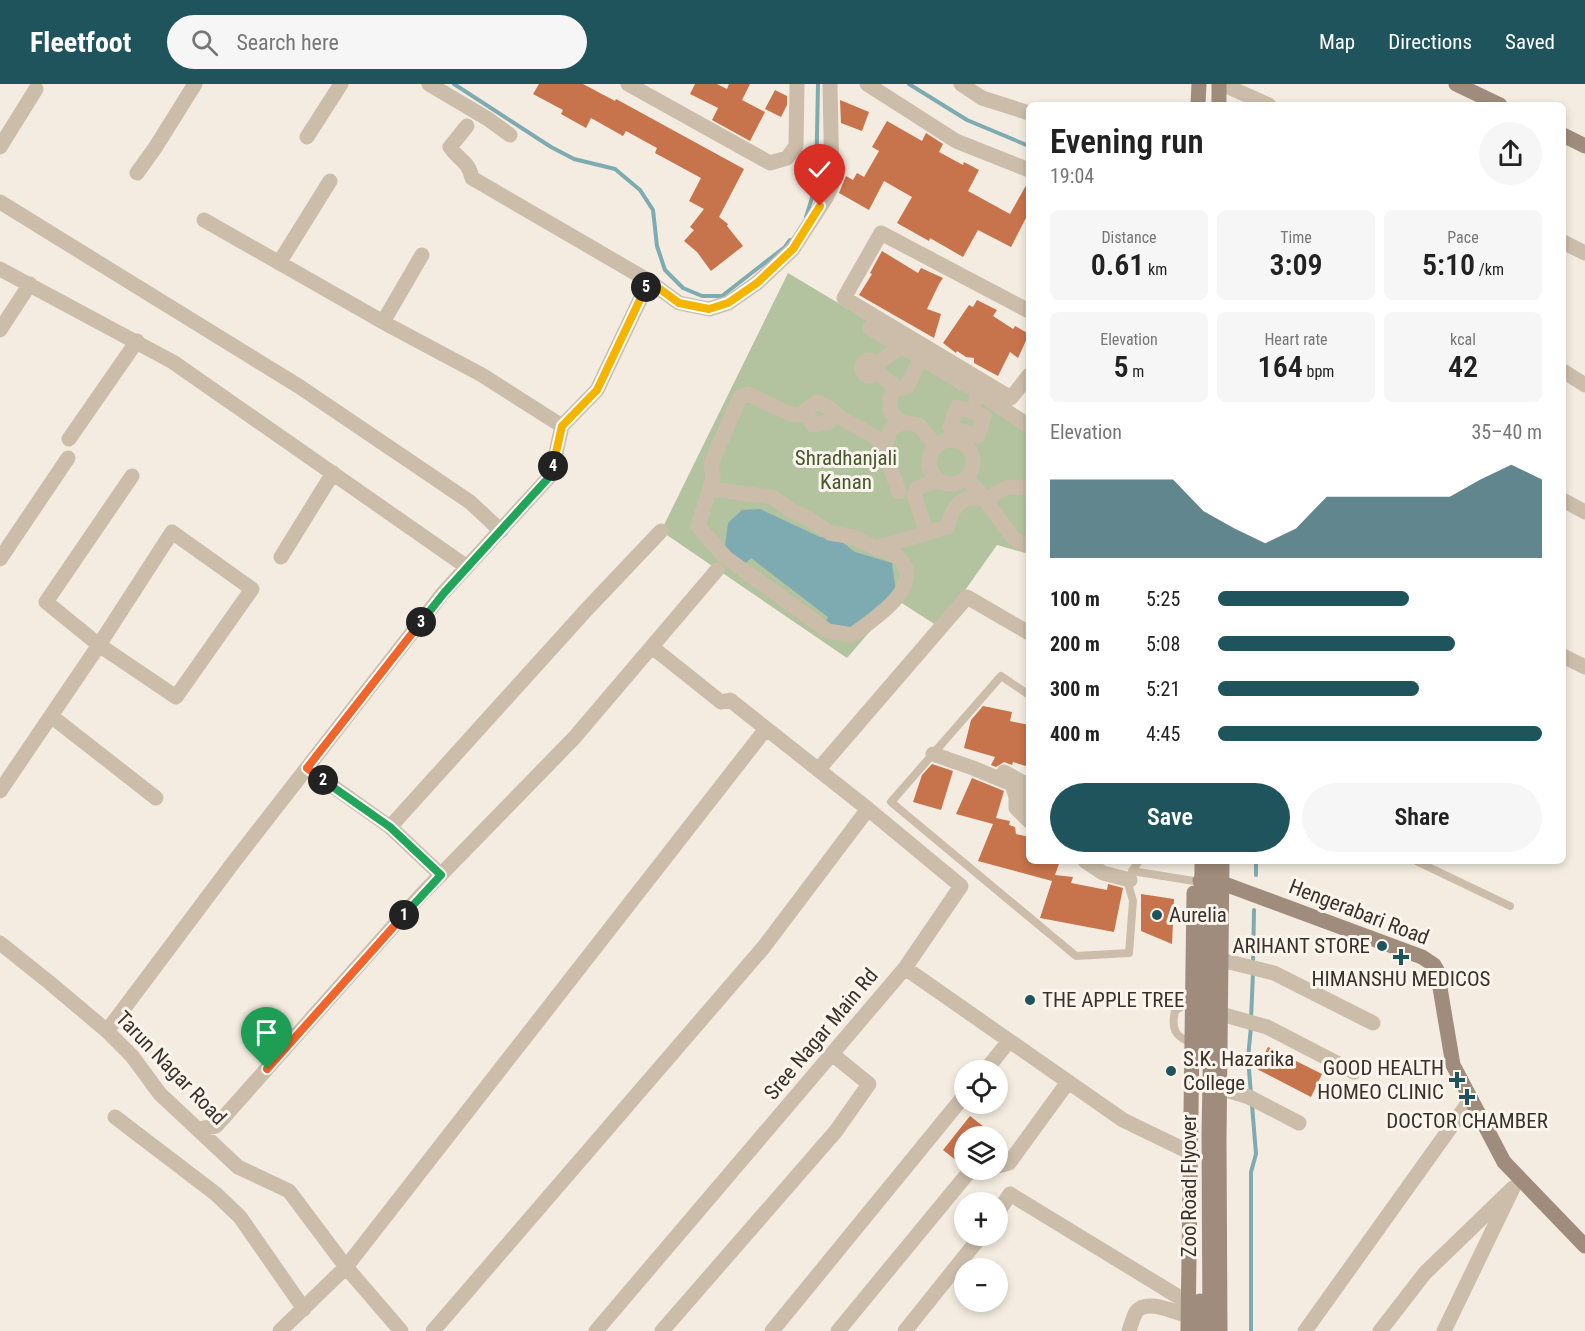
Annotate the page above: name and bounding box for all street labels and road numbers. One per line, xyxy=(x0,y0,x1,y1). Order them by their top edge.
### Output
street label: Hengerabari Road xyxy=(1286,874,1432,950)
street label: Sree Nagar Main Rd xyxy=(759,964,883,1104)
street label: Tarun Nagar Road xyxy=(111,1006,231,1130)
street label: Zoo Road Flyover xyxy=(1177,1115,1201,1257)

